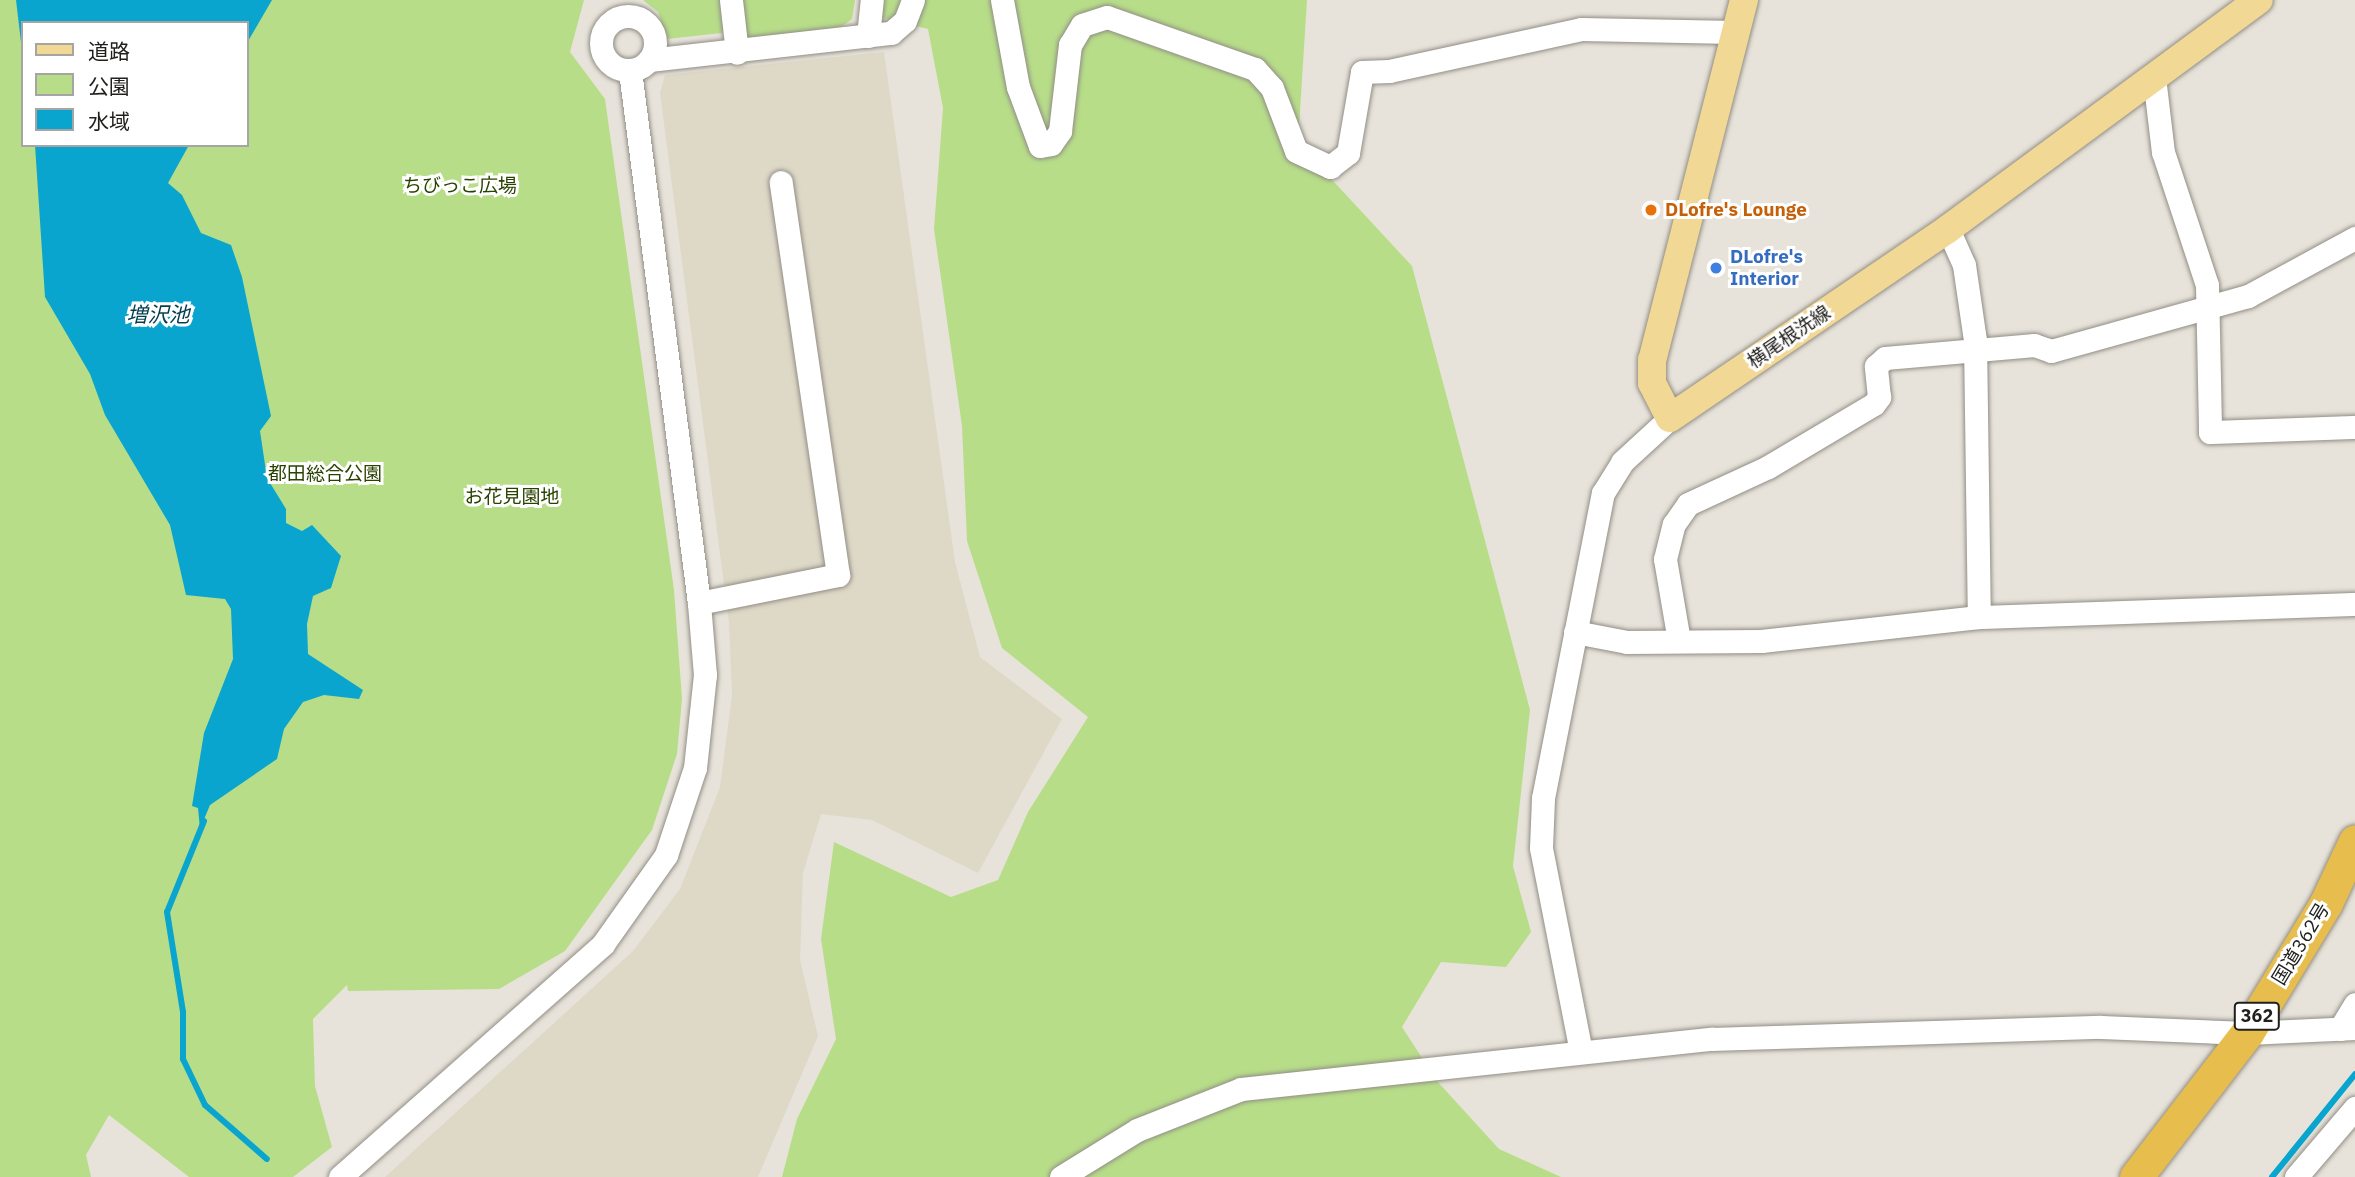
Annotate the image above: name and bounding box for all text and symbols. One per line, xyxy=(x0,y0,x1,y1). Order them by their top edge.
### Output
legend xyxy=(21,21,248,147)
text: 道路 xyxy=(88,37,130,65)
text: 公園 xyxy=(88,72,130,100)
text: 水域 xyxy=(88,107,130,135)
park label: ちびっこ広場 xyxy=(403,175,517,197)
place label: DLofre's Lounge xyxy=(1665,199,1807,221)
marker: DLofre's Lounge xyxy=(1643,202,1659,218)
place label: DLofre's Interior xyxy=(1730,246,1803,290)
marker: DLofre's Interior xyxy=(1708,260,1724,276)
water label: 増沢池 xyxy=(127,301,189,327)
street label: 横尾根洗線 xyxy=(1743,301,1835,373)
park label: 都田総合公園 xyxy=(268,463,382,485)
park label: お花見園地 xyxy=(465,486,559,508)
street label: 国道362号 xyxy=(2268,899,2334,989)
road number: 362 xyxy=(2232,1001,2282,1030)

